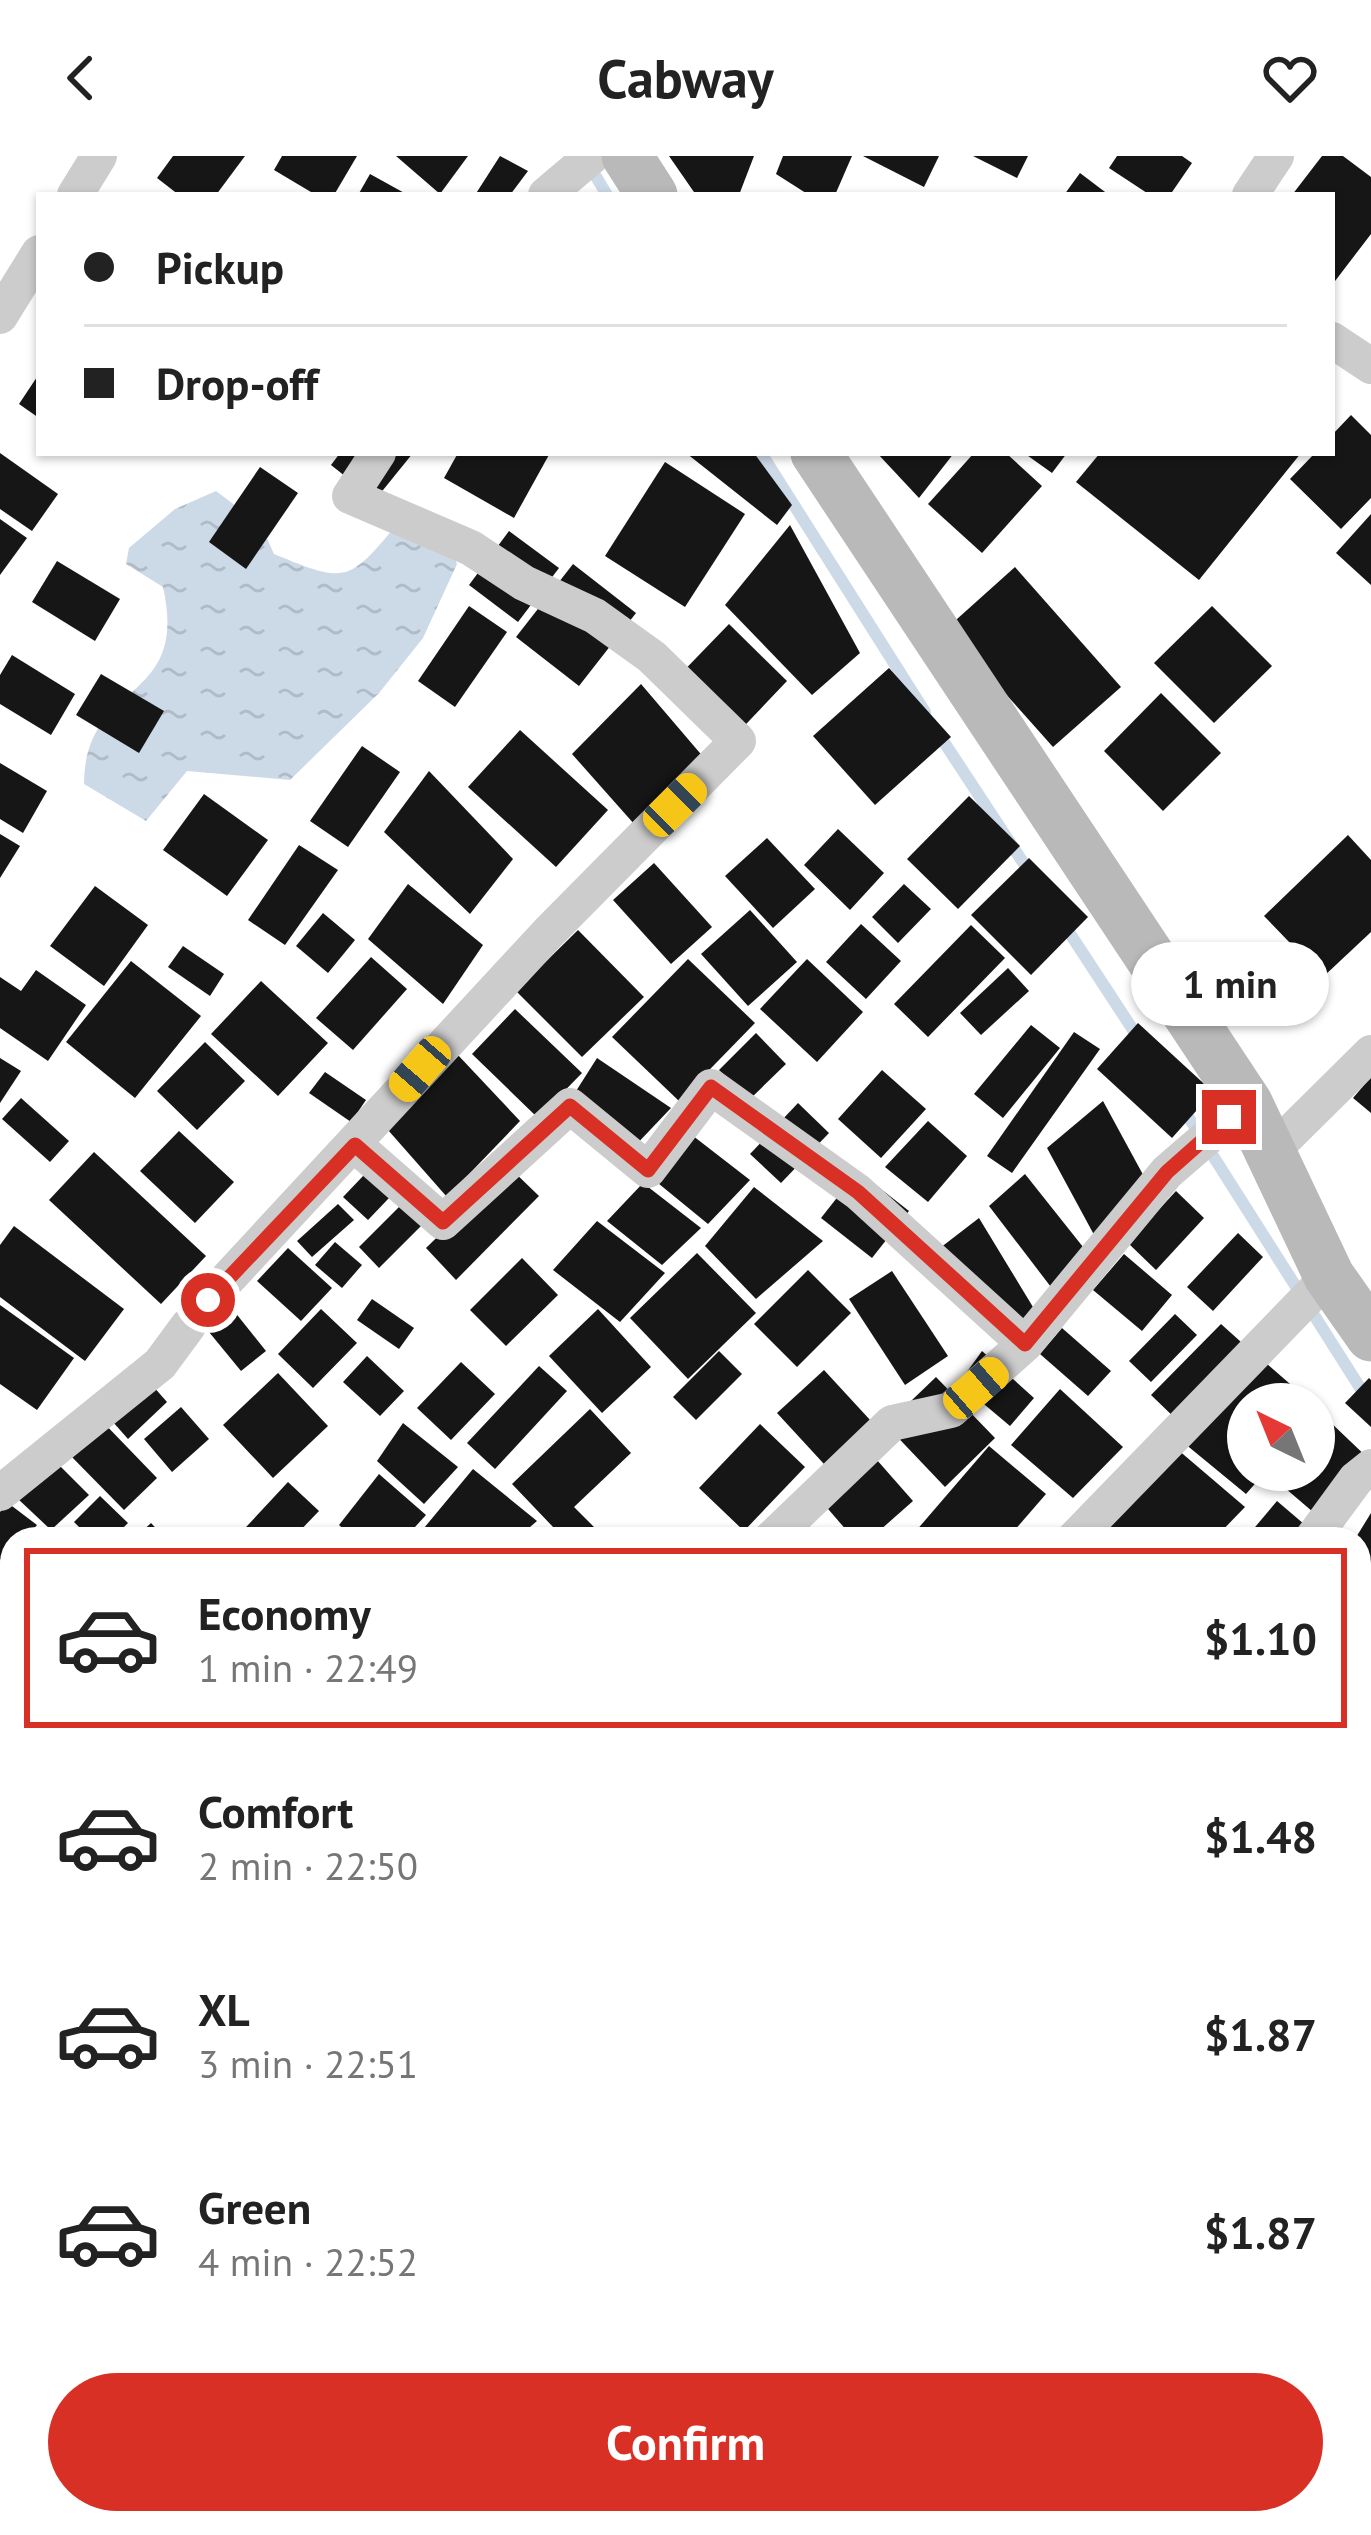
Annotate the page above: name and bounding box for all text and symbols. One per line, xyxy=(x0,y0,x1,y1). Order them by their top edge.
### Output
text: Cabway xyxy=(597,43,774,113)
icon: back xyxy=(48,45,114,111)
icon: heart xyxy=(1257,45,1323,111)
text: Pickup xyxy=(156,238,284,296)
text: Drop-off xyxy=(156,354,318,412)
car xyxy=(637,767,713,843)
callout: 1 min xyxy=(1130,943,1328,1027)
text: 1 min xyxy=(1182,958,1278,1009)
car xyxy=(383,1030,457,1108)
route end xyxy=(1202,1090,1256,1144)
route start xyxy=(181,1273,235,1327)
car xyxy=(937,1351,1015,1425)
north arrow xyxy=(1227,1383,1335,1491)
map controls xyxy=(1227,1383,1335,1491)
icon: car xyxy=(54,1584,162,1692)
text: Economy xyxy=(198,1584,371,1642)
text: $1.10 xyxy=(1204,1609,1317,1667)
text: 1 min · 22:49 xyxy=(198,1642,418,1693)
icon: car xyxy=(54,1782,162,1890)
text: Comfort xyxy=(198,1782,353,1840)
text: $1.48 xyxy=(1204,1807,1317,1865)
text: 2 min · 22:50 xyxy=(198,1840,418,1891)
icon: car xyxy=(54,1980,162,2088)
text: XL xyxy=(198,1980,250,2038)
text: $1.87 xyxy=(1204,2005,1317,2063)
text: 3 min · 22:51 xyxy=(198,2038,418,2089)
icon: car xyxy=(54,2178,162,2286)
text: Green xyxy=(198,2178,311,2236)
text: $1.87 xyxy=(1204,2203,1317,2261)
text: 4 min · 22:52 xyxy=(198,2236,418,2287)
button: Confirm xyxy=(48,2373,1323,2511)

